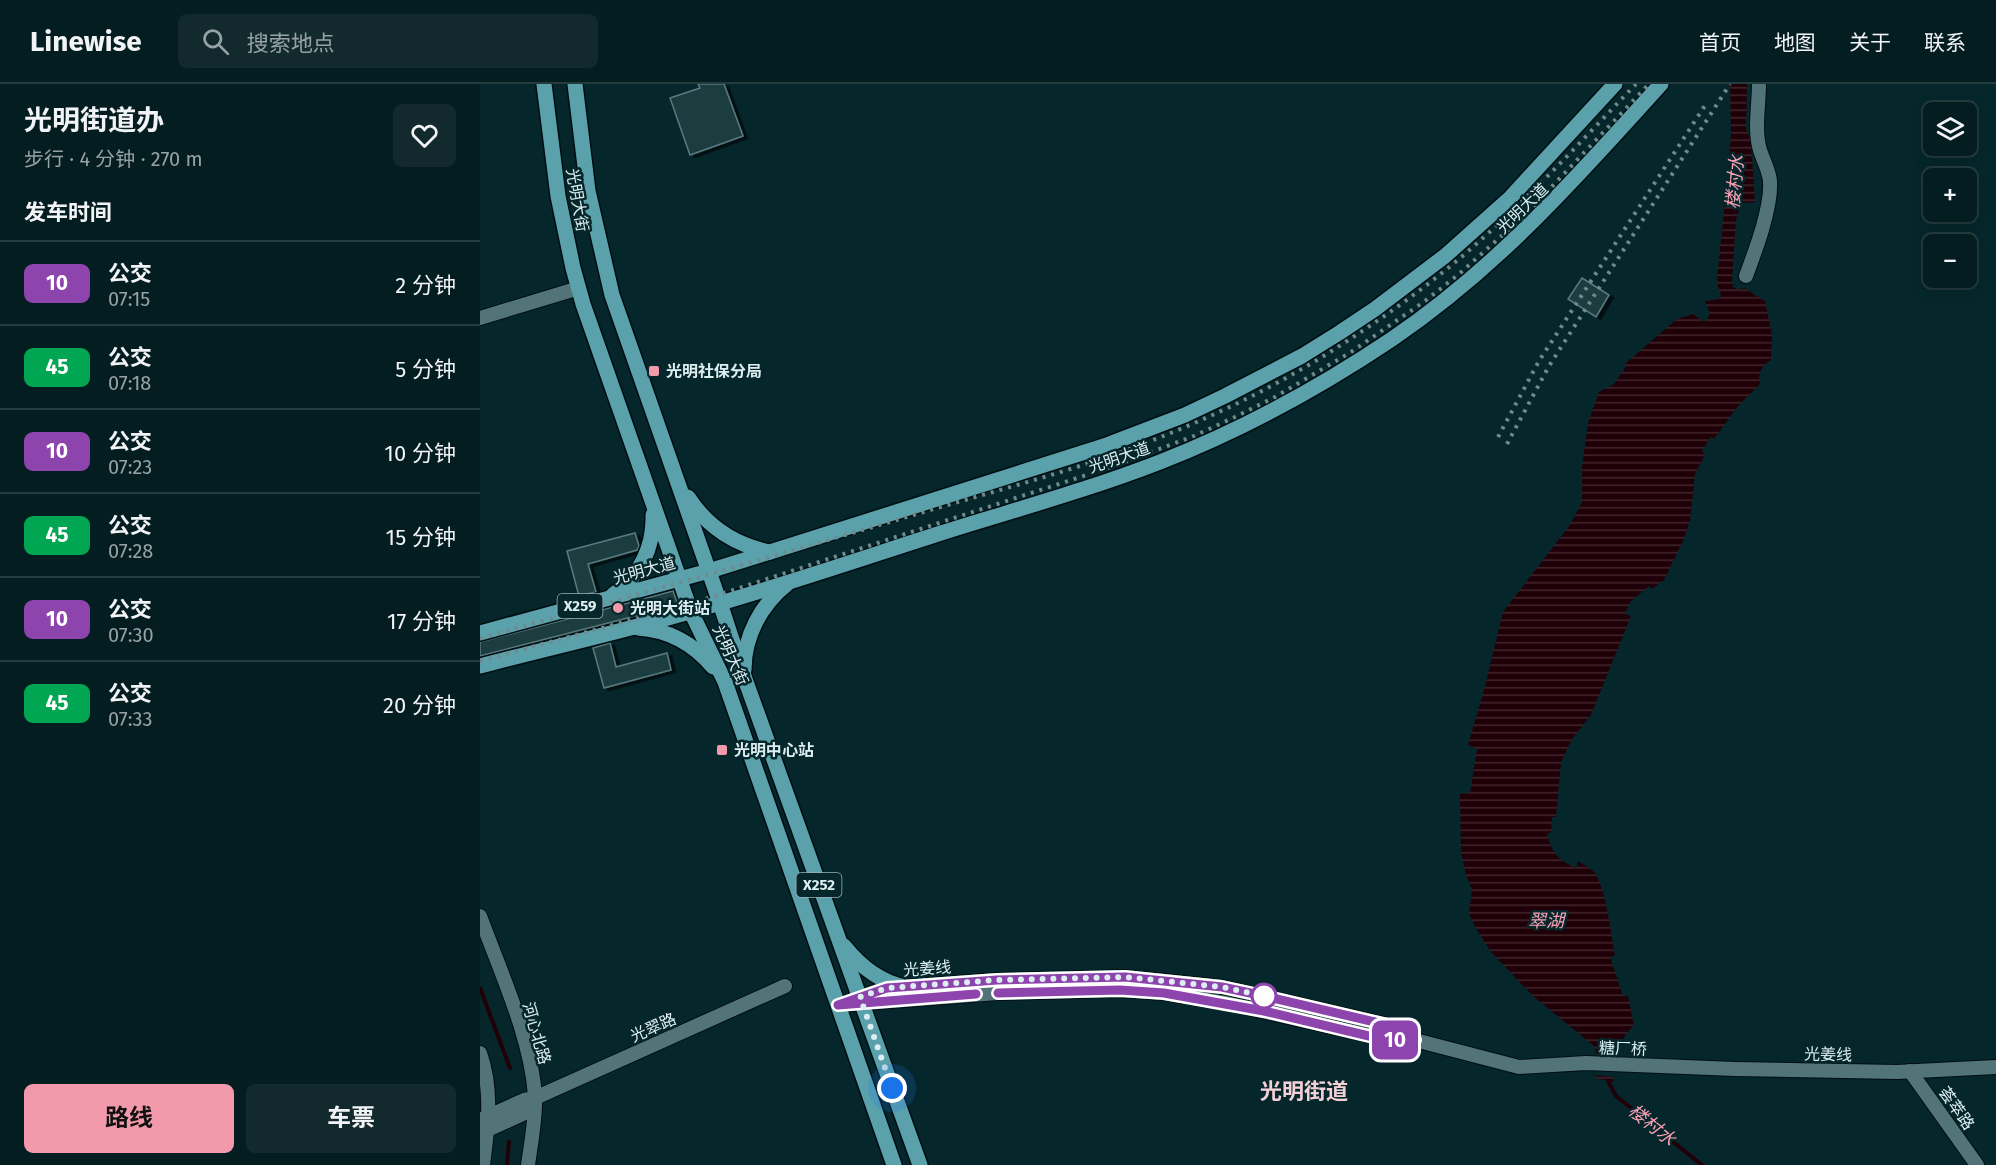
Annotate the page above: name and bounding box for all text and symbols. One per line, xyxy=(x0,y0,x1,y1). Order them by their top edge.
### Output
search box xyxy=(178,14,598,68)
text: Linewise xyxy=(30,25,142,58)
icon: search xyxy=(199,25,232,58)
text: 搜索地点 xyxy=(247,30,335,57)
text: 首页 xyxy=(1699,30,1741,56)
text: 地图 xyxy=(1774,30,1816,56)
text: 关于 xyxy=(1849,30,1891,56)
text: 联系 xyxy=(1924,30,1966,56)
map controls xyxy=(1923,102,1977,288)
button: layers xyxy=(1923,102,1977,156)
text: 光明街道办 xyxy=(24,104,164,137)
button: heart xyxy=(393,104,456,167)
text: 步行 · 4 分钟 · 270 m xyxy=(24,147,203,171)
water label: 楼村水 xyxy=(1722,153,1748,210)
street label: 光明大街 xyxy=(563,167,592,233)
button: + xyxy=(1923,168,1977,222)
street label: 光明大道 xyxy=(1493,179,1552,237)
text: 发车时间 xyxy=(24,199,112,226)
button: − xyxy=(1923,234,1977,288)
text: 公交 xyxy=(108,260,152,287)
text: 10 xyxy=(46,270,68,296)
text: 2 分钟 xyxy=(395,272,456,299)
text: 07:15 xyxy=(108,287,150,311)
text: 公交 xyxy=(108,344,152,371)
text: 45 xyxy=(46,354,68,380)
text: 5 分钟 xyxy=(395,356,456,383)
place label: 光明社保分局 xyxy=(666,362,762,381)
marker: 光明社保分局 xyxy=(647,364,661,378)
text: 07:18 xyxy=(108,371,151,395)
text: 公交 xyxy=(108,428,152,455)
text: 10 xyxy=(46,438,68,464)
street label: 光明大道 xyxy=(1086,438,1153,477)
text: 10 分钟 xyxy=(384,440,456,467)
text: 07:23 xyxy=(108,455,152,479)
text: 公交 xyxy=(108,512,152,539)
text: 45 xyxy=(46,522,68,548)
text: 15 分钟 xyxy=(386,524,456,551)
text: 07:28 xyxy=(108,539,153,563)
street label: 光明大道 xyxy=(611,553,678,588)
road number: X259 xyxy=(558,594,602,618)
text: 公交 xyxy=(108,596,152,623)
place label: 光明大街站 xyxy=(630,599,710,618)
marker: 光明大街站 xyxy=(611,601,625,615)
text: 10 xyxy=(46,606,68,632)
text: 17 分钟 xyxy=(387,608,456,635)
street label: 光明大街 xyxy=(709,622,752,688)
text: 07:30 xyxy=(108,623,154,647)
text: 公交 xyxy=(108,680,152,707)
text: 45 xyxy=(46,690,68,716)
text: 20 分钟 xyxy=(383,692,456,719)
text: 07:33 xyxy=(108,707,153,731)
place label: 光明中心站 xyxy=(734,741,814,760)
marker: 光明中心站 xyxy=(715,743,729,757)
road number: X252 xyxy=(796,873,842,897)
water label: 翠湖 xyxy=(1528,910,1567,932)
street label: 光姜线 xyxy=(902,957,952,980)
unlabelled marker xyxy=(1251,983,1277,1009)
street label: 河心北路 xyxy=(519,1000,554,1067)
street label: 光翠路 xyxy=(627,1009,679,1046)
line badge: 10 xyxy=(1368,1020,1422,1060)
text: 10 xyxy=(1384,1027,1406,1053)
street label: 糖厂桥 xyxy=(1599,1038,1647,1059)
street label: 光姜线 xyxy=(1804,1045,1852,1064)
your location xyxy=(877,1073,907,1103)
district label: 光明街道 xyxy=(1260,1078,1348,1105)
street label: 荟萃路 xyxy=(1935,1083,1978,1133)
button: 路线 xyxy=(24,1084,234,1153)
button: 车票 xyxy=(246,1084,456,1153)
water label: 楼村水 xyxy=(1624,1099,1681,1151)

